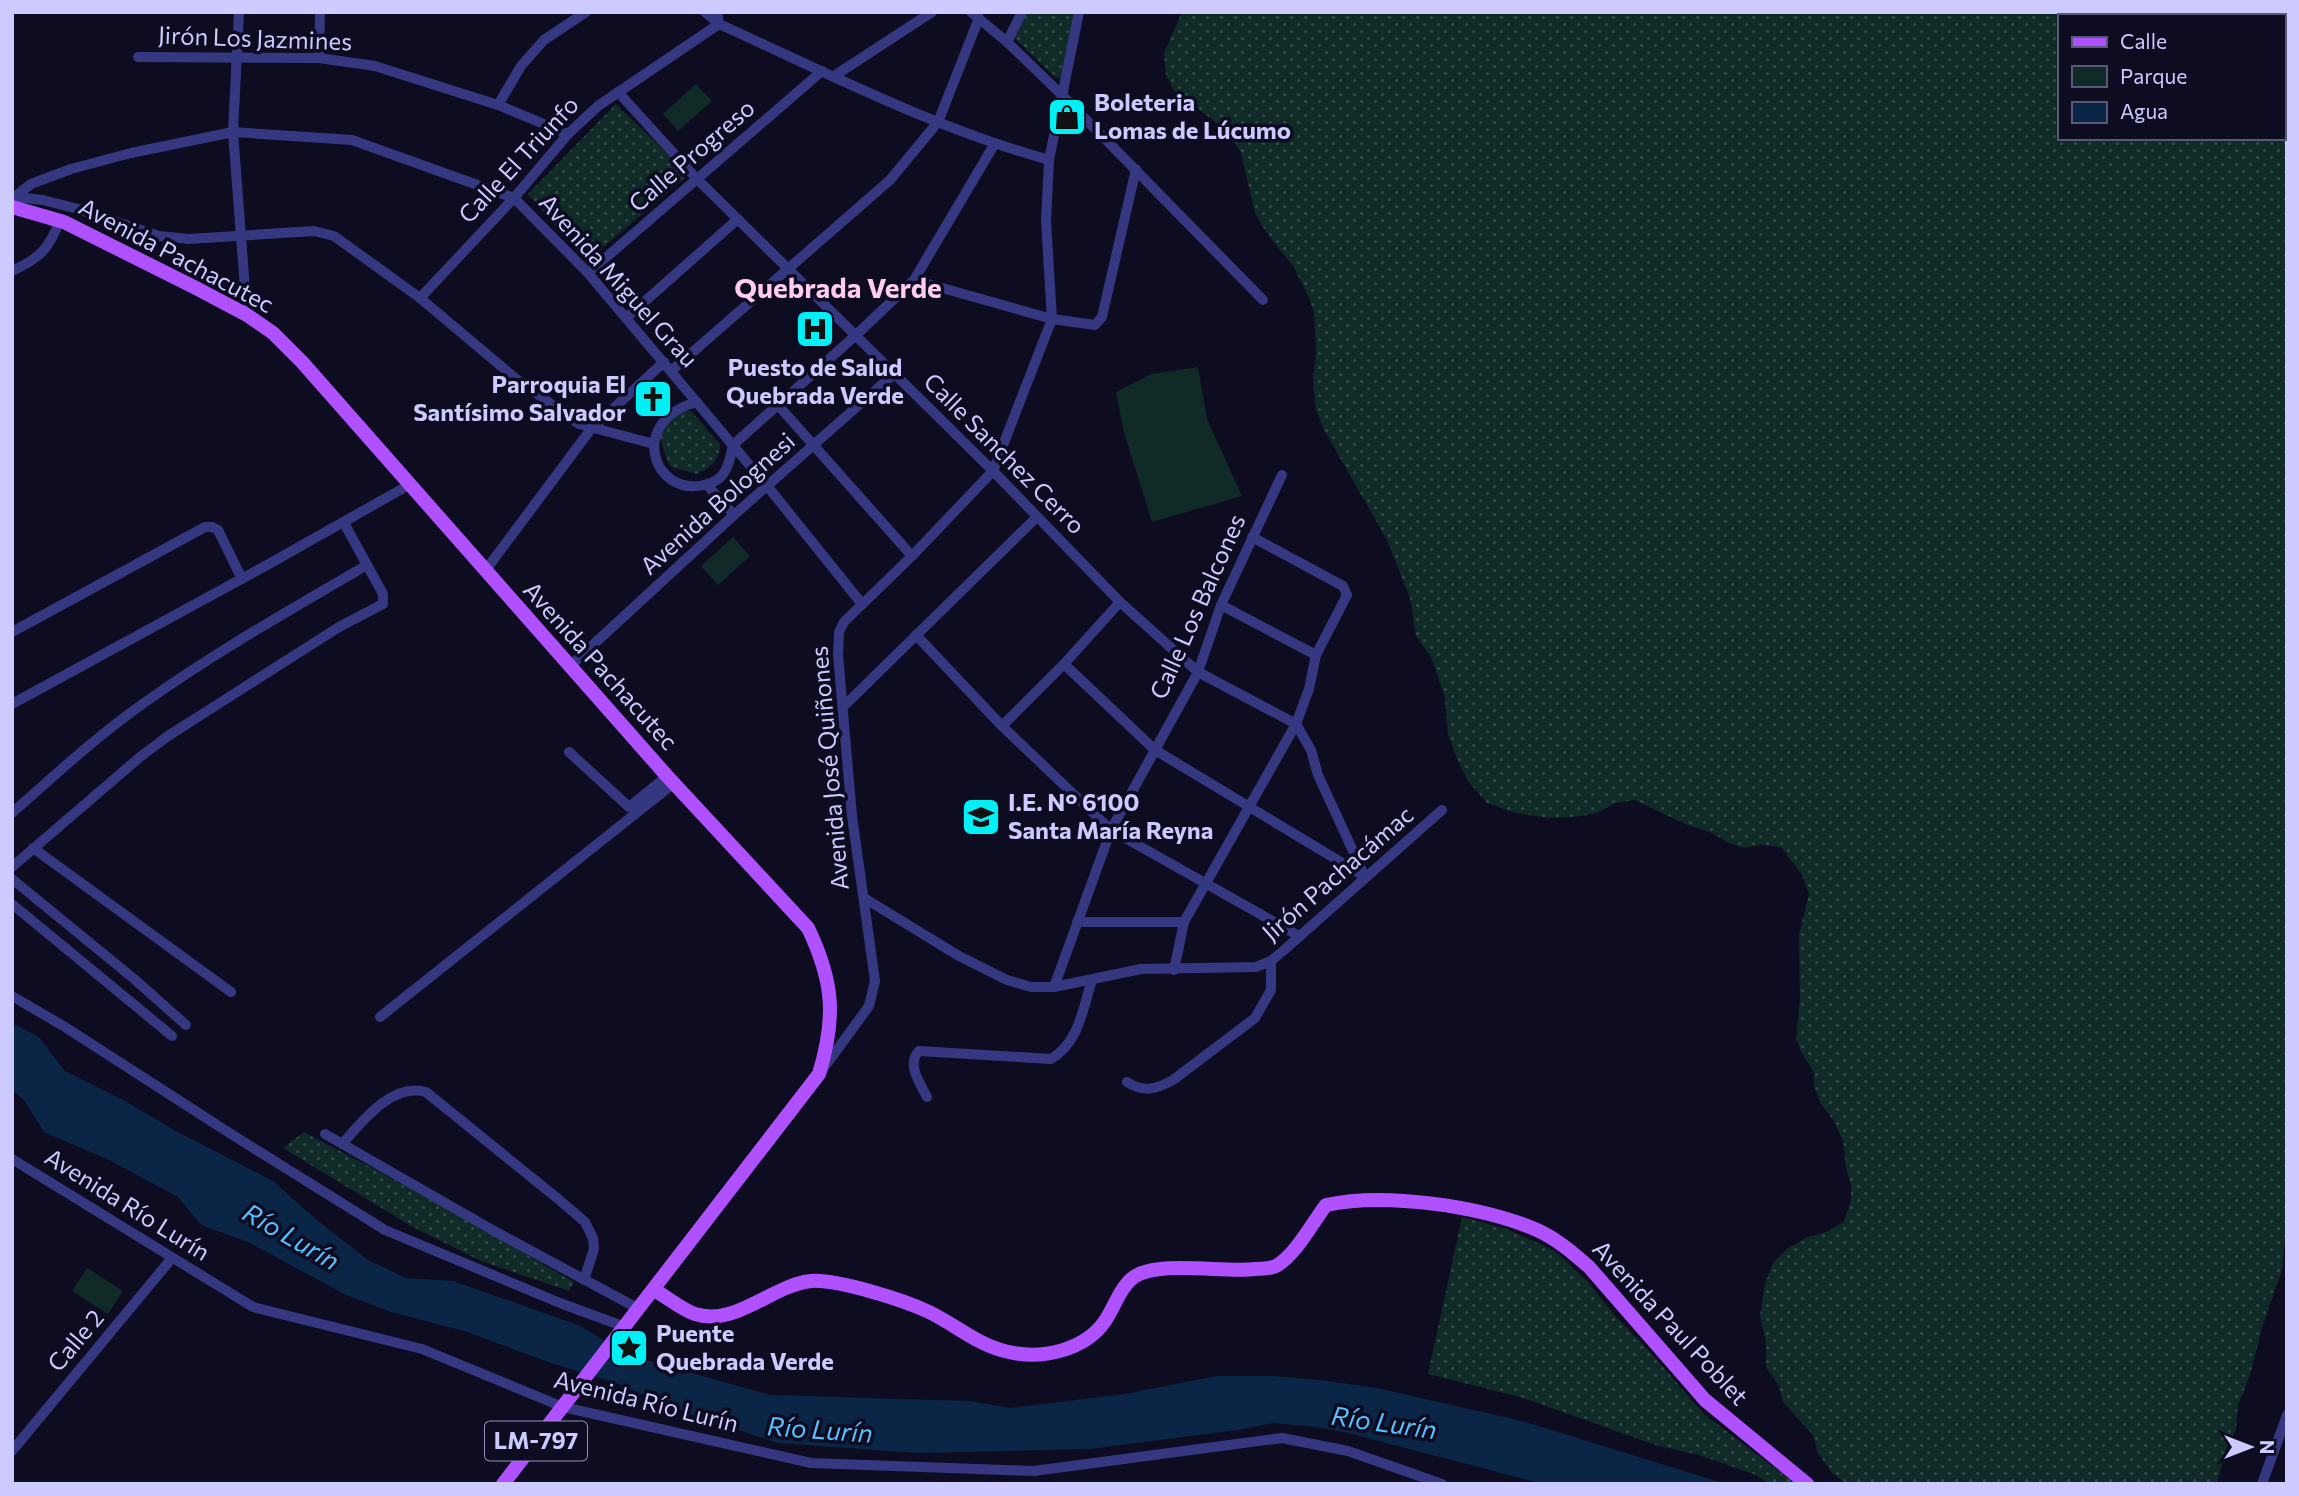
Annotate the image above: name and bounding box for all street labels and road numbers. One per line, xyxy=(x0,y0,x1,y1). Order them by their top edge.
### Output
street label: Jirón Los Jazmines xyxy=(157,20,353,55)
street label: Calle El Triunfo xyxy=(452,90,584,228)
street label: Calle Progreso xyxy=(622,92,760,217)
street label: Avenida Miguel Grau xyxy=(534,187,704,373)
street label: Avenida Pachacutec xyxy=(74,191,279,318)
street label: Calle Sanchez Cerro xyxy=(919,366,1092,539)
street label: Avenida Bolognesi xyxy=(634,426,800,580)
street label: Calle Los Balcones xyxy=(1143,509,1250,703)
street label: Avenida Pachacutec xyxy=(518,575,684,755)
street label: Avenida José Quiñones xyxy=(803,645,854,891)
street label: Jirón Pachacámac xyxy=(1256,799,1418,946)
street label: Avenida Río Lurín xyxy=(40,1141,216,1266)
street label: Avenida Paul Poblet xyxy=(1587,1234,1755,1410)
street label: Calle 2 xyxy=(41,1303,109,1377)
street label: Avenida Río Lurín xyxy=(551,1364,742,1437)
road number: LM-797 xyxy=(485,1422,587,1460)

